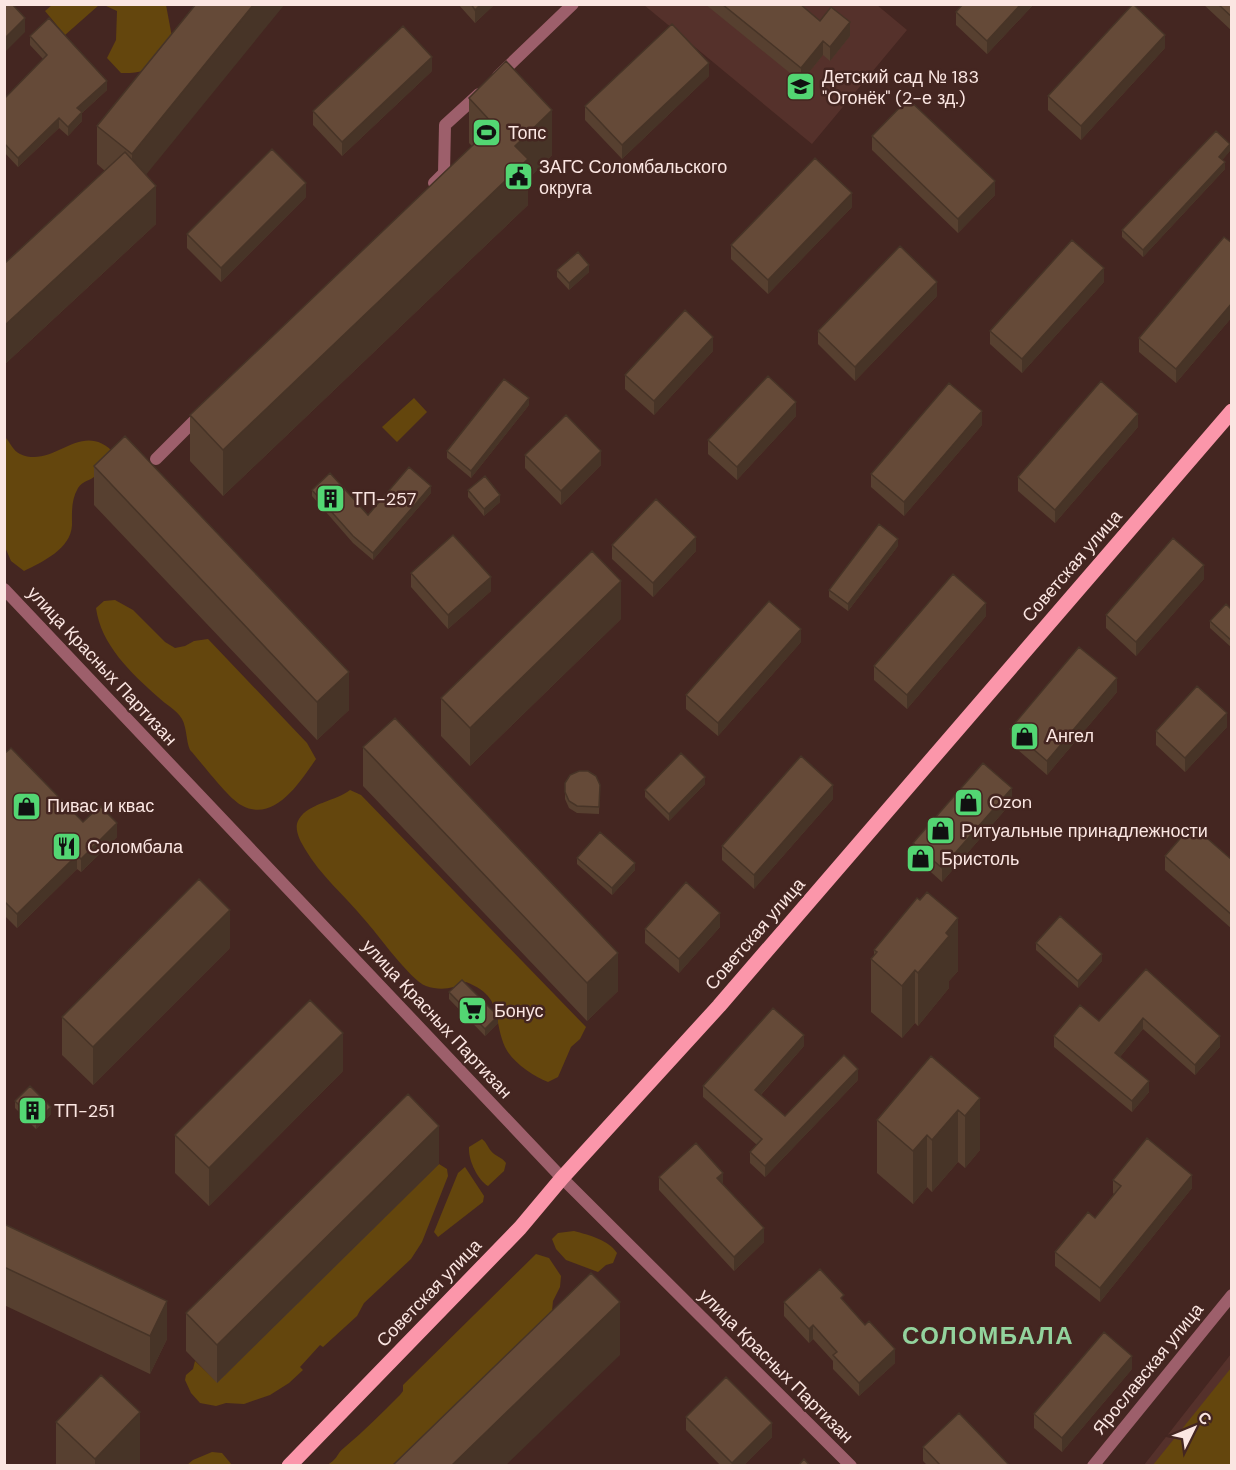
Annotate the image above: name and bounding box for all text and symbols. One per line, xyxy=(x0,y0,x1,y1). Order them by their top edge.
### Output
place label: Детский сад № 183 "Огонёк" (2-е зд.) xyxy=(822,65,979,110)
school or university icon: Детский сад № 183 "Огонёк" (2-е зд.) xyxy=(785,71,817,103)
sports icon: Топс xyxy=(471,117,503,149)
place label: Топс xyxy=(508,121,546,145)
place label: ЗАГС Соломбальского округа xyxy=(539,155,727,200)
public building icon: ЗАГС Соломбальского округа xyxy=(502,161,534,193)
building icon: ТП-257 xyxy=(315,483,347,515)
place label: ТП-257 xyxy=(352,487,416,511)
street label: Советская улица xyxy=(1017,504,1128,627)
street label: улица Красных Партизан xyxy=(22,581,182,751)
shop icon: Ангел xyxy=(1009,720,1041,752)
place label: Ангел xyxy=(1046,724,1094,748)
shop icon: Ozon xyxy=(952,786,984,818)
shop icon: Пивас и квас xyxy=(10,790,42,822)
place label: Ozon xyxy=(989,790,1032,814)
place label: Пивас и квас xyxy=(47,794,154,818)
shop icon: Ритуальные принадлежности xyxy=(924,815,956,847)
place label: Ритуальные принадлежности xyxy=(961,819,1208,843)
restaurant icon: Соломбала xyxy=(50,831,82,863)
place label: Соломбала xyxy=(87,835,184,859)
shop icon: Бристоль xyxy=(904,843,936,875)
place label: Бристоль xyxy=(941,847,1019,871)
street label: Советская улица xyxy=(700,872,811,995)
street label: улица Красных Партизан xyxy=(357,934,517,1104)
supermarket icon: Бонус xyxy=(457,995,489,1027)
place label: Бонус xyxy=(494,999,544,1023)
building icon: ТП-251 xyxy=(17,1095,49,1127)
place label: ТП-251 xyxy=(54,1099,115,1123)
street label: Советская улица xyxy=(371,1233,487,1352)
street label: улица Красных Партизан xyxy=(693,1283,859,1449)
street label: Ярославская улица xyxy=(1087,1297,1209,1440)
district label: СОЛОМБАЛА xyxy=(902,1320,1074,1351)
north arrow xyxy=(1164,1398,1224,1458)
text: С xyxy=(1193,1407,1217,1430)

